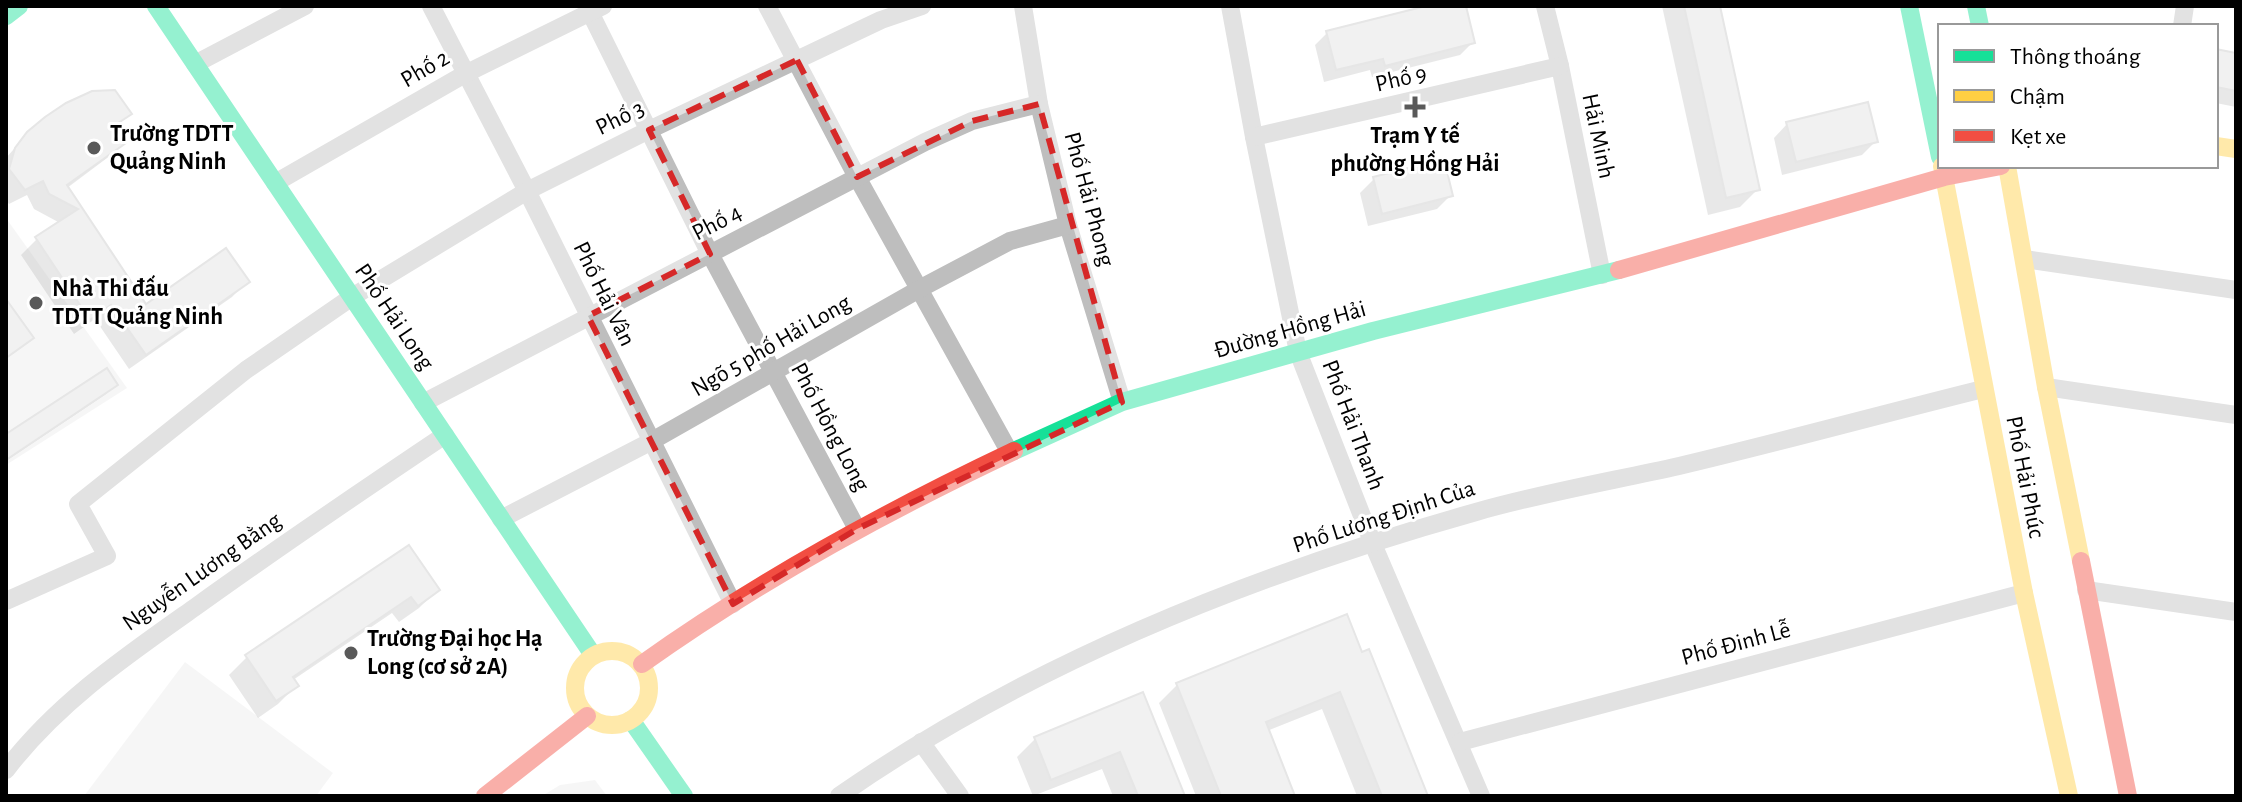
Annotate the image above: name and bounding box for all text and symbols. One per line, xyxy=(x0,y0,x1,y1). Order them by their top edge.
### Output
legend xyxy=(1938,24,2218,168)
text: Thông thoáng xyxy=(2010,45,2141,69)
street label: Phố 2 xyxy=(397,46,453,92)
street label: Phố 9 xyxy=(1373,61,1429,97)
text: Chậm xyxy=(2010,85,2065,109)
street label: Hải Minh xyxy=(1577,91,1619,181)
street label: Phố 3 xyxy=(592,96,648,140)
marker: Trạm Y tế phường Hồng Hải xyxy=(1404,96,1426,118)
place label: Trường TDTT Quảng Ninh xyxy=(110,122,234,174)
place label: Trạm Y tế phường Hồng Hải xyxy=(1331,122,1499,176)
text: Kẹt xe xyxy=(2010,125,2066,149)
street label: Phố Hải Phong xyxy=(1060,129,1119,269)
marker: Trường TDTT Quảng Ninh xyxy=(85,139,103,157)
street label: Phố 4 xyxy=(688,200,746,246)
street label: Phố Hải Vân xyxy=(568,238,640,350)
street label: Phố Hải Long xyxy=(350,259,438,375)
place label: Nhà Thi đấu TDTT Quảng Ninh xyxy=(52,275,223,329)
street label: Ngõ 5 phố Hải Long xyxy=(687,291,855,401)
marker: Nhà Thi đấu TDTT Quảng Ninh xyxy=(27,294,45,312)
street label: Đường Hồng Hải xyxy=(1211,297,1369,363)
street label: Phố Hải Thanh xyxy=(1317,357,1389,493)
street label: Phố Hồng Long xyxy=(786,359,874,495)
street label: Phố Hải Phúc xyxy=(2001,414,2049,540)
street label: Phố Lương Định Của xyxy=(1290,476,1478,558)
street label: Nguyễn Lương Bằng xyxy=(118,507,286,636)
street label: Phố Đinh Lễ xyxy=(1678,617,1793,670)
place label: Trường Đại học Hạ Long (cơ sở 2A) xyxy=(367,627,543,679)
marker: Trường Đại học Hạ Long (cơ sở 2A) xyxy=(342,644,360,662)

